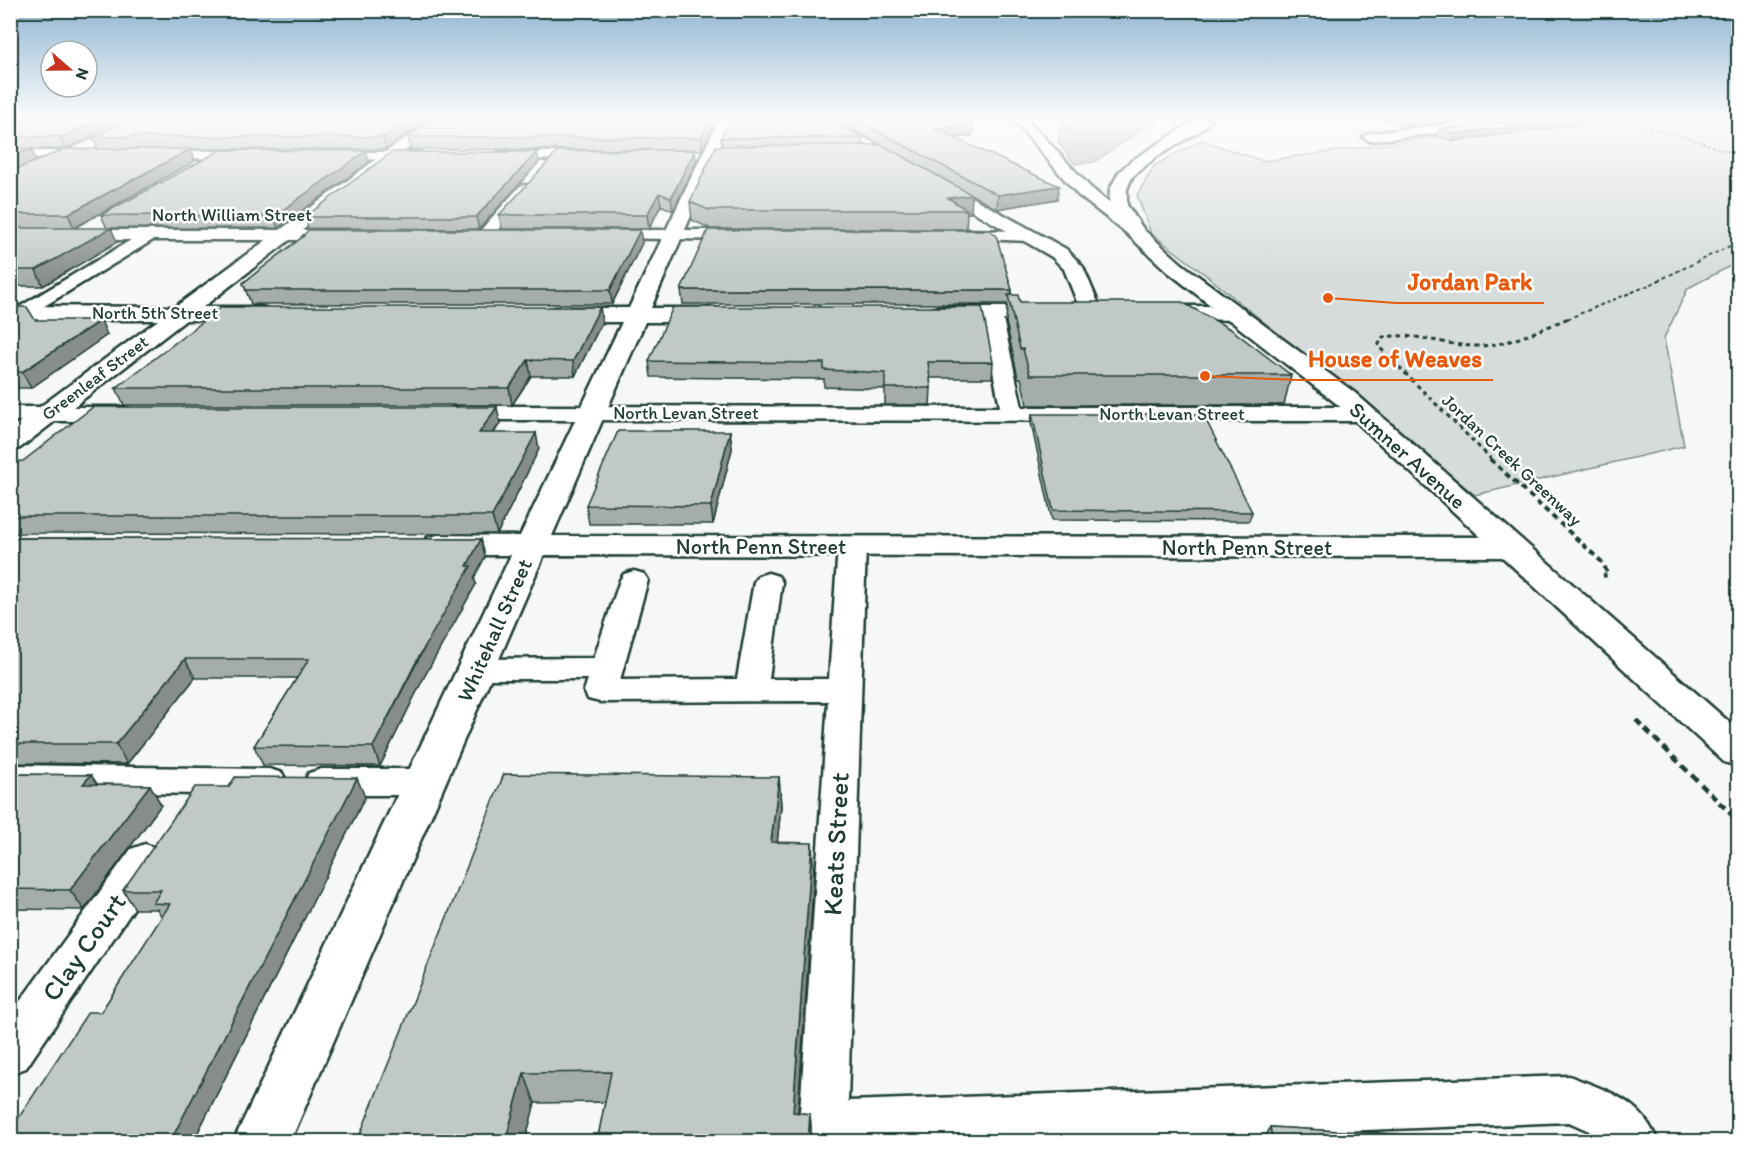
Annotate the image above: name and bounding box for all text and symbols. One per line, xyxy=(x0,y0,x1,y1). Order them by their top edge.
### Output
north arrow xyxy=(39,39,99,99)
text: N xyxy=(72,66,93,82)
street label: North William Street xyxy=(152,204,312,226)
callout: Jordan Park xyxy=(1396,261,1544,303)
text: Jordan Park xyxy=(1407,267,1533,296)
street label: North 5th Street xyxy=(92,302,218,324)
street label: Greenleaf Street xyxy=(37,331,153,425)
callout: House of Weaves xyxy=(1297,338,1493,380)
text: House of Weaves xyxy=(1308,344,1482,373)
street label: Jordan Creek Greenway xyxy=(1437,389,1587,531)
street label: Sumner Avenue xyxy=(1344,396,1472,515)
street label: North Levan Street xyxy=(613,402,759,424)
street label: North Levan Street xyxy=(1099,403,1245,425)
street label: North Penn Street xyxy=(676,533,846,560)
street label: North Penn Street xyxy=(1162,534,1332,561)
street label: Whitehall Street xyxy=(451,554,538,706)
street label: Keats Street xyxy=(815,772,856,916)
street label: Clay Court xyxy=(34,886,133,1007)

